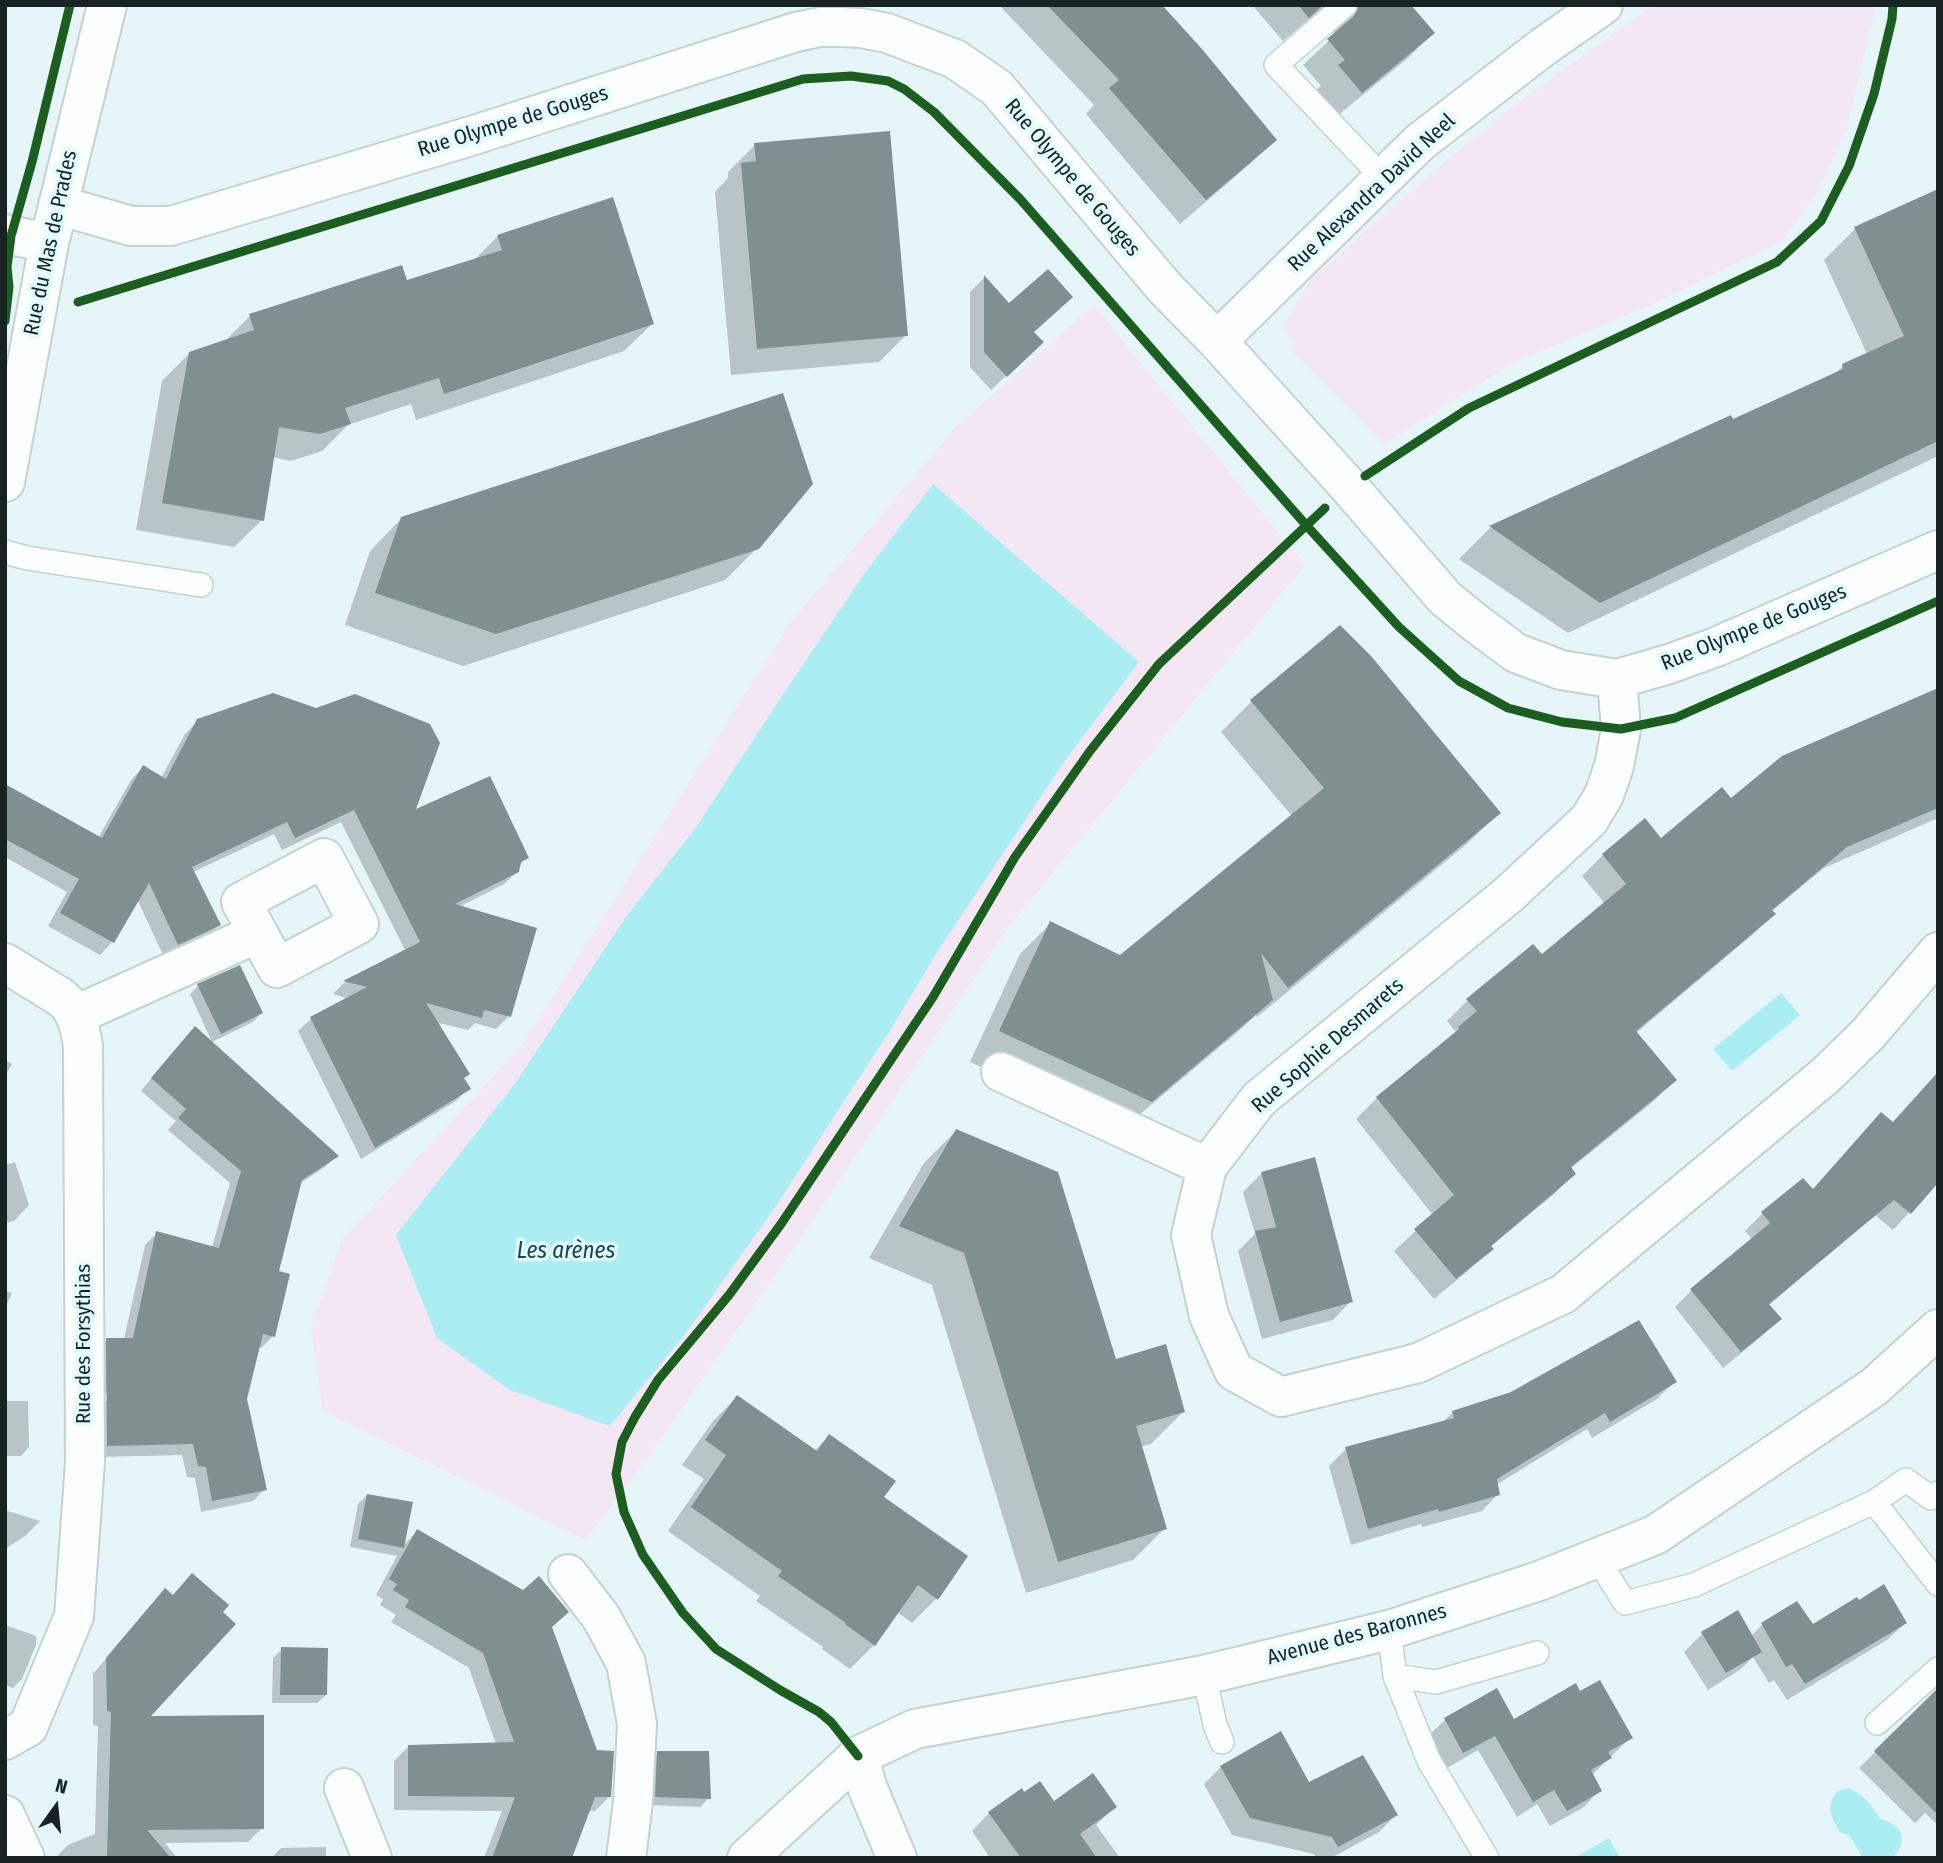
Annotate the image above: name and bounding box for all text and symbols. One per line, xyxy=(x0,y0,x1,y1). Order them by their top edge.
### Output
street label: Rue Olympe de Gouges xyxy=(415,81,611,163)
street label: Rue Olympe de Gouges xyxy=(999,94,1145,262)
street label: Rue Alexandra David Neel xyxy=(1283,109,1461,277)
street label: Rue du Mas de Prades xyxy=(19,148,83,338)
street label: Rue Olympe de Gouges xyxy=(1658,579,1850,677)
street label: Rue Sophie Desmarets xyxy=(1247,973,1409,1119)
water label: Les arènes xyxy=(517,1238,615,1266)
street label: Rue des Forsythias xyxy=(71,1264,97,1424)
street label: Avenue des Baronnes xyxy=(1265,1599,1449,1671)
north arrow xyxy=(21,1772,91,1842)
text: N xyxy=(53,1774,70,1799)

